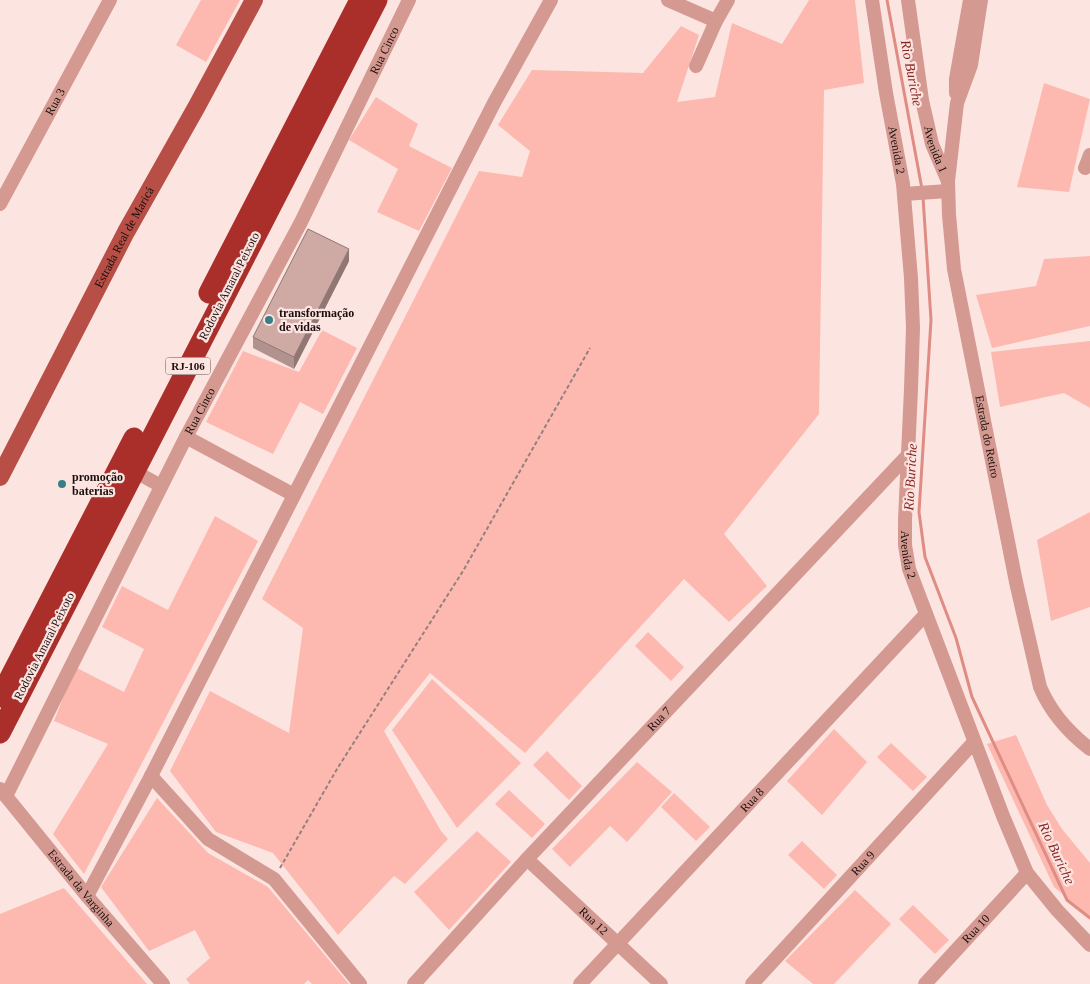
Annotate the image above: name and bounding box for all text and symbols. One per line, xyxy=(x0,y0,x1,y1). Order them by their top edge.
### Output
street label: Rua Cinco xyxy=(367,25,402,77)
water label: Rio Buriche xyxy=(898,38,925,108)
street label: Rua 3 xyxy=(42,86,68,118)
street label: Avenida 1 xyxy=(921,124,950,175)
street label: Avenida 2 xyxy=(885,125,908,175)
street label: Estrada Real de Maricá xyxy=(92,184,157,290)
street label: Rodovia Amaral Peixoto xyxy=(196,230,262,342)
place label: transformação de vidas xyxy=(279,306,354,334)
marker: transformação de vidas xyxy=(263,314,275,326)
road number: RJ-106 xyxy=(166,358,210,374)
street label: Rua Cinco xyxy=(182,385,218,437)
street label: Estrada do Retiro xyxy=(972,394,1002,479)
water label: Rio Buriche xyxy=(901,443,920,512)
place label: promoção baterias xyxy=(72,470,123,498)
marker: promoção baterias xyxy=(56,478,68,490)
street label: Avenida 2 xyxy=(898,530,919,581)
street label: Rodovia Amaral Peixoto xyxy=(11,590,77,702)
street label: Rua 7 xyxy=(644,704,674,734)
street label: Rua 8 xyxy=(737,785,767,815)
water label: Rio Buriche xyxy=(1035,819,1078,887)
street label: Estrada da Varginha xyxy=(45,847,118,930)
street label: Rua 9 xyxy=(848,848,878,878)
street label: Rua 12 xyxy=(576,904,611,938)
street label: Rua 10 xyxy=(959,911,993,946)

